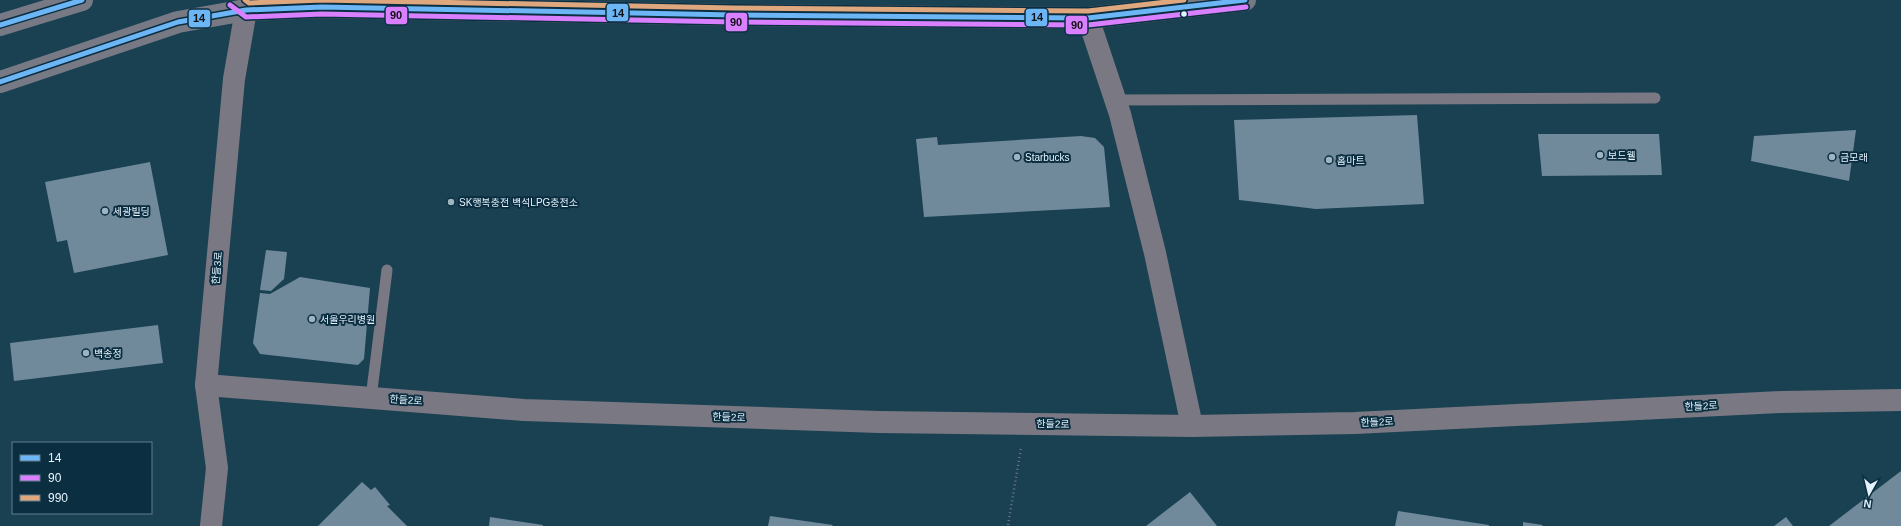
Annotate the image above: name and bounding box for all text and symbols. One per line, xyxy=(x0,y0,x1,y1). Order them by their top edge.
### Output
line badge: 14 xyxy=(606,3,629,22)
line badge: 90 xyxy=(385,6,408,25)
text: 14 xyxy=(612,7,625,19)
line badge: 14 xyxy=(1025,8,1048,27)
line badge: 14 xyxy=(188,9,211,28)
text: 90 xyxy=(390,9,402,21)
unlabelled marker xyxy=(1179,9,1189,19)
text: 14 xyxy=(1031,11,1044,23)
text: 14 xyxy=(193,12,206,24)
line badge: 90 xyxy=(725,12,748,32)
line badge: 90 xyxy=(1065,15,1088,35)
text: 90 xyxy=(730,16,742,28)
text: 90 xyxy=(1071,19,1083,31)
marker: 보드웰 xyxy=(1595,150,1605,160)
place label: 보드웰 xyxy=(1608,150,1636,161)
marker: Starbucks xyxy=(1012,152,1022,162)
place label: Starbucks xyxy=(1025,152,1069,163)
marker: 금모래 xyxy=(1827,152,1837,162)
place label: 금모래 xyxy=(1840,152,1868,163)
marker: 홈마트 xyxy=(1324,155,1334,165)
place label: 홈마트 xyxy=(1337,155,1365,166)
marker: SK행복충전 백석LPG충전소 xyxy=(446,197,456,207)
place label: SK행복충전 백석LPG충전소 xyxy=(459,197,578,208)
marker: 세광빌딩 xyxy=(100,206,110,216)
place label: 세광빌딩 xyxy=(113,206,150,217)
street label: 한들3로 xyxy=(210,251,224,285)
marker: 서울우리병원 xyxy=(307,314,317,324)
place label: 서울우리병원 xyxy=(320,314,375,325)
marker: 백송정 xyxy=(81,348,91,358)
place label: 백송정 xyxy=(94,348,122,359)
street label: 한들2로 xyxy=(389,393,423,407)
street label: 한들2로 xyxy=(1684,400,1718,412)
street label: 한들2로 xyxy=(712,411,746,423)
street label: 한들2로 xyxy=(1360,416,1394,428)
street label: 한들2로 xyxy=(1036,418,1070,430)
legend xyxy=(12,442,152,514)
text: 14 xyxy=(48,451,62,465)
text: 90 xyxy=(48,471,62,485)
north arrow xyxy=(1849,474,1889,514)
text: 990 xyxy=(48,491,68,505)
text: N xyxy=(1863,497,1872,510)

